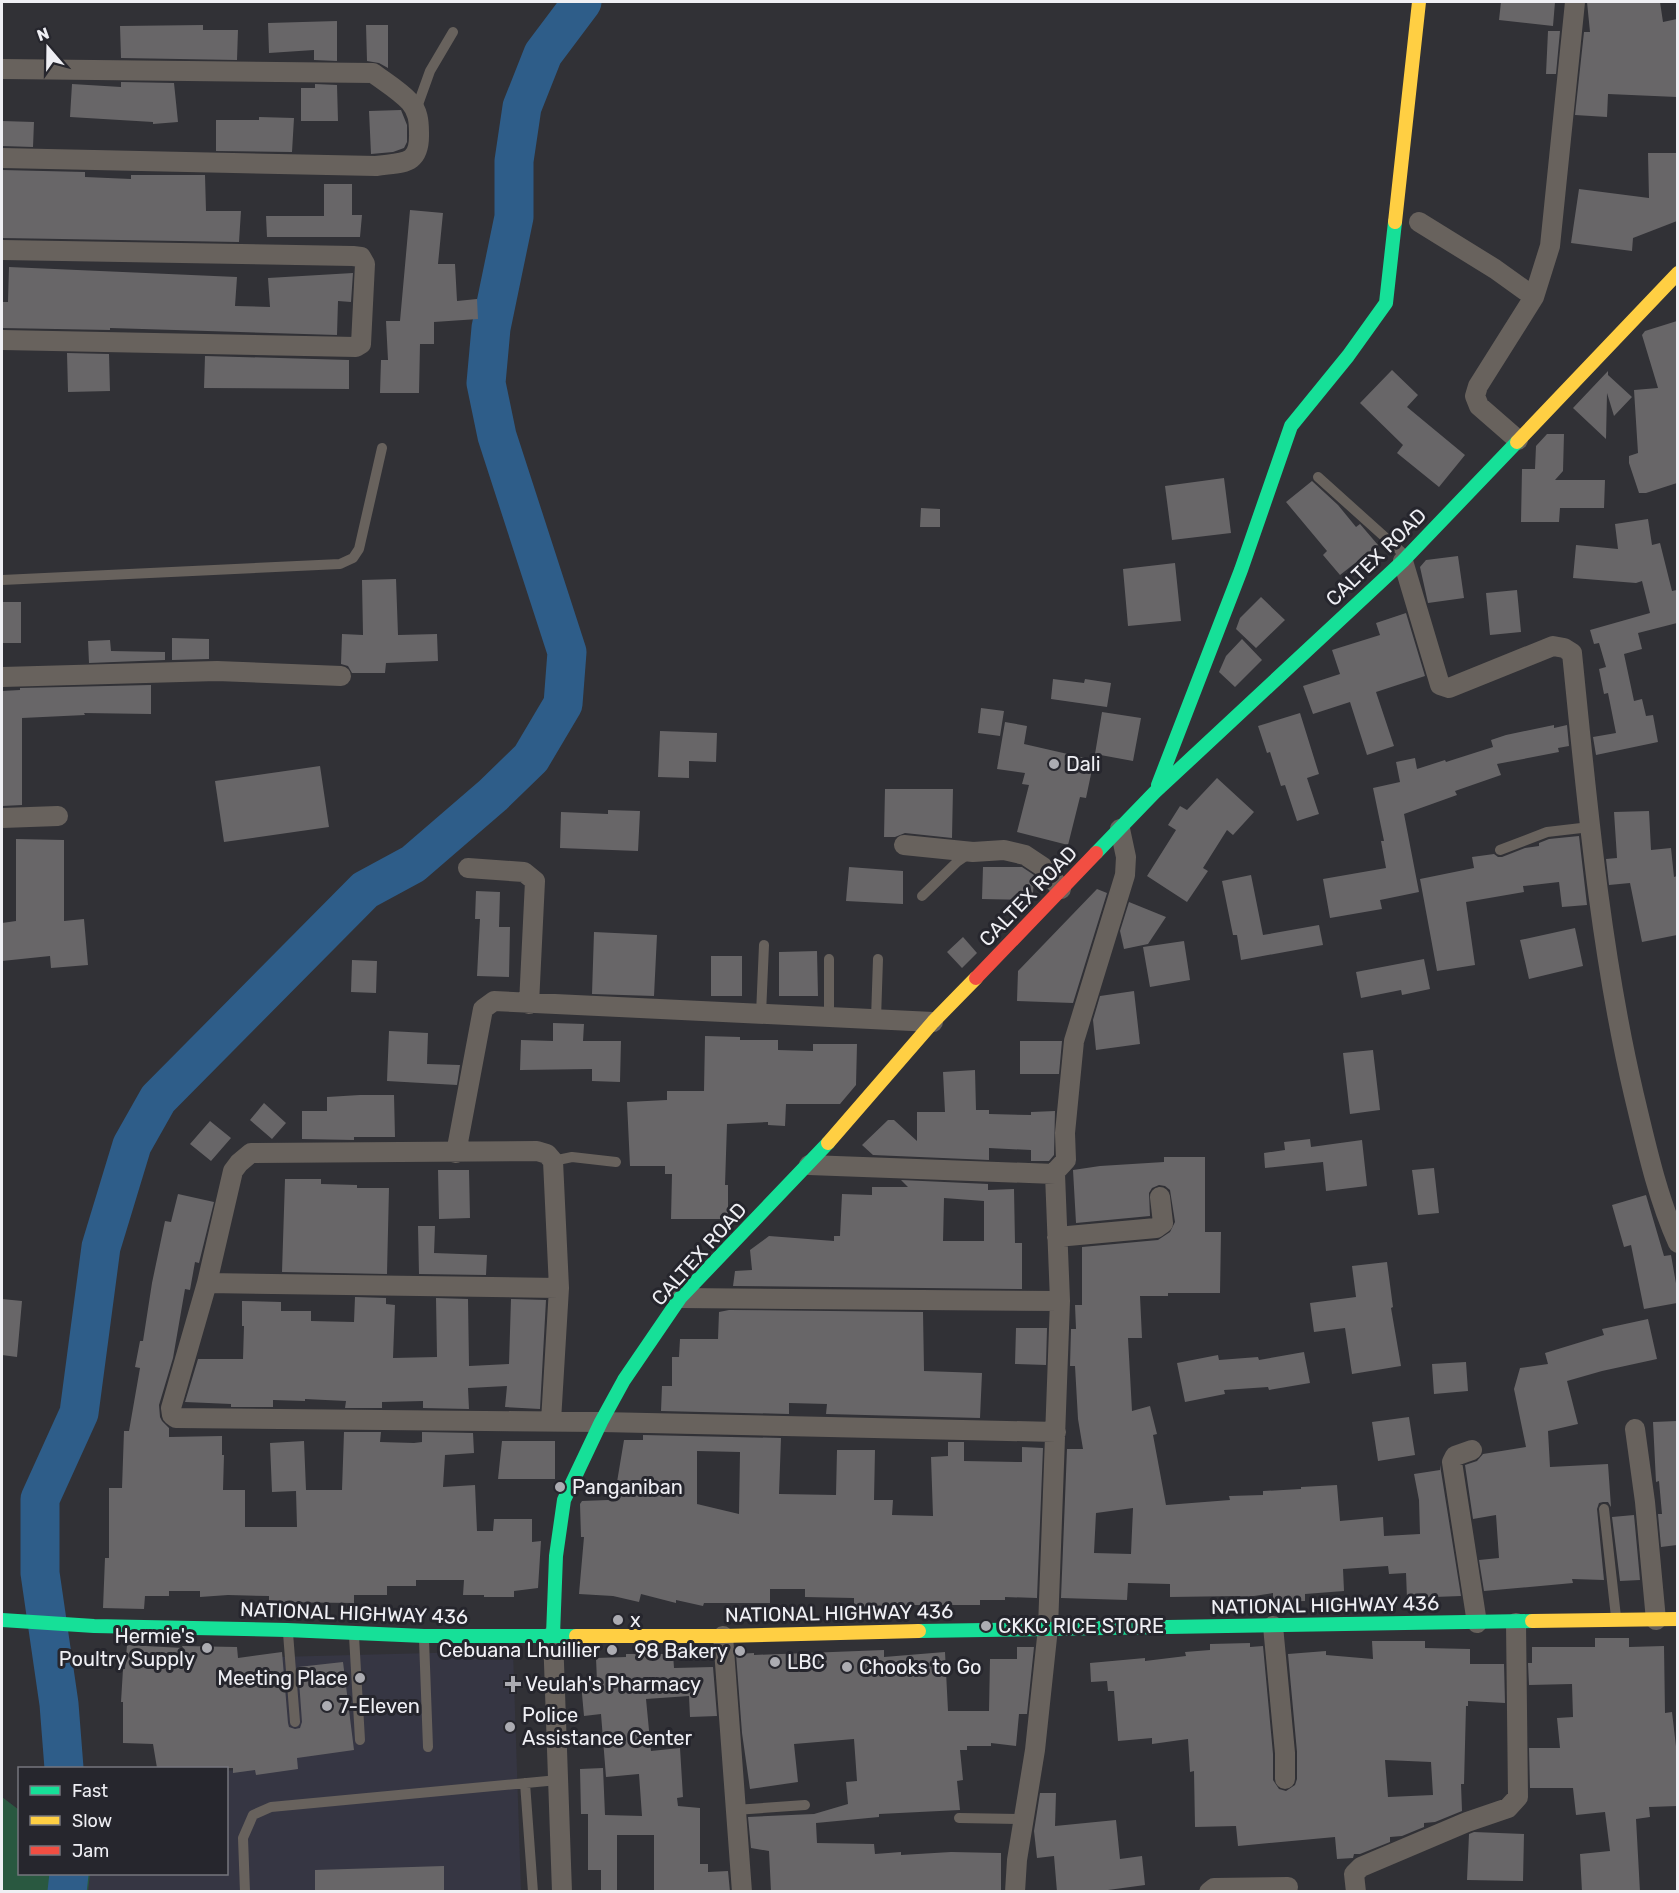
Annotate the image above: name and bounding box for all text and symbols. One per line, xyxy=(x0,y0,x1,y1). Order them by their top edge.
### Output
north arrow xyxy=(18,18,78,78)
text: N xyxy=(34,23,52,45)
street label: CALTEX ROAD xyxy=(1321,503,1431,611)
place label: Dali xyxy=(1066,752,1101,776)
marker: Dali xyxy=(1047,757,1061,771)
street label: CALTEX ROAD xyxy=(974,841,1082,951)
street label: CALTEX ROAD xyxy=(646,1198,752,1310)
place label: Panganiban xyxy=(572,1475,683,1499)
marker: Panganiban xyxy=(553,1480,567,1494)
street label: NATIONAL HIGHWAY 436 xyxy=(1211,1591,1439,1619)
street label: NATIONAL HIGHWAY 436 xyxy=(240,1597,468,1629)
street label: NATIONAL HIGHWAY 436 xyxy=(725,1599,953,1627)
place label: x xyxy=(630,1608,641,1632)
marker: x xyxy=(611,1613,625,1627)
place label: CKKC RICE STORE xyxy=(998,1614,1164,1638)
marker: CKKC RICE STORE xyxy=(979,1619,993,1633)
place label: Hermie's Poultry Supply xyxy=(59,1624,195,1671)
place label: Cebuana Lhuillier xyxy=(439,1638,600,1662)
place label: 98 Bakery xyxy=(634,1639,728,1663)
marker: Hermie's Poultry Supply xyxy=(200,1641,214,1655)
marker: Cebuana Lhuillier xyxy=(605,1643,619,1657)
marker: 98 Bakery xyxy=(733,1644,747,1658)
place label: LBC xyxy=(787,1650,825,1674)
marker: LBC xyxy=(768,1655,782,1669)
place label: Chooks to Go xyxy=(859,1655,982,1679)
marker: Chooks to Go xyxy=(840,1660,854,1674)
place label: Meeting Place xyxy=(217,1666,348,1690)
marker: Meeting Place xyxy=(353,1671,367,1685)
place label: Veulah's Pharmacy xyxy=(525,1672,701,1696)
marker: Veulah's Pharmacy xyxy=(506,1677,520,1691)
place label: 7-Eleven xyxy=(339,1694,420,1718)
marker: 7-Eleven xyxy=(320,1699,334,1713)
place label: Police Assistance Center xyxy=(522,1703,692,1750)
marker: Police Assistance Center xyxy=(503,1720,517,1734)
legend xyxy=(18,1767,228,1875)
text: Fast xyxy=(72,1780,108,1802)
text: Slow xyxy=(72,1810,112,1832)
text: Jam xyxy=(72,1840,109,1862)

